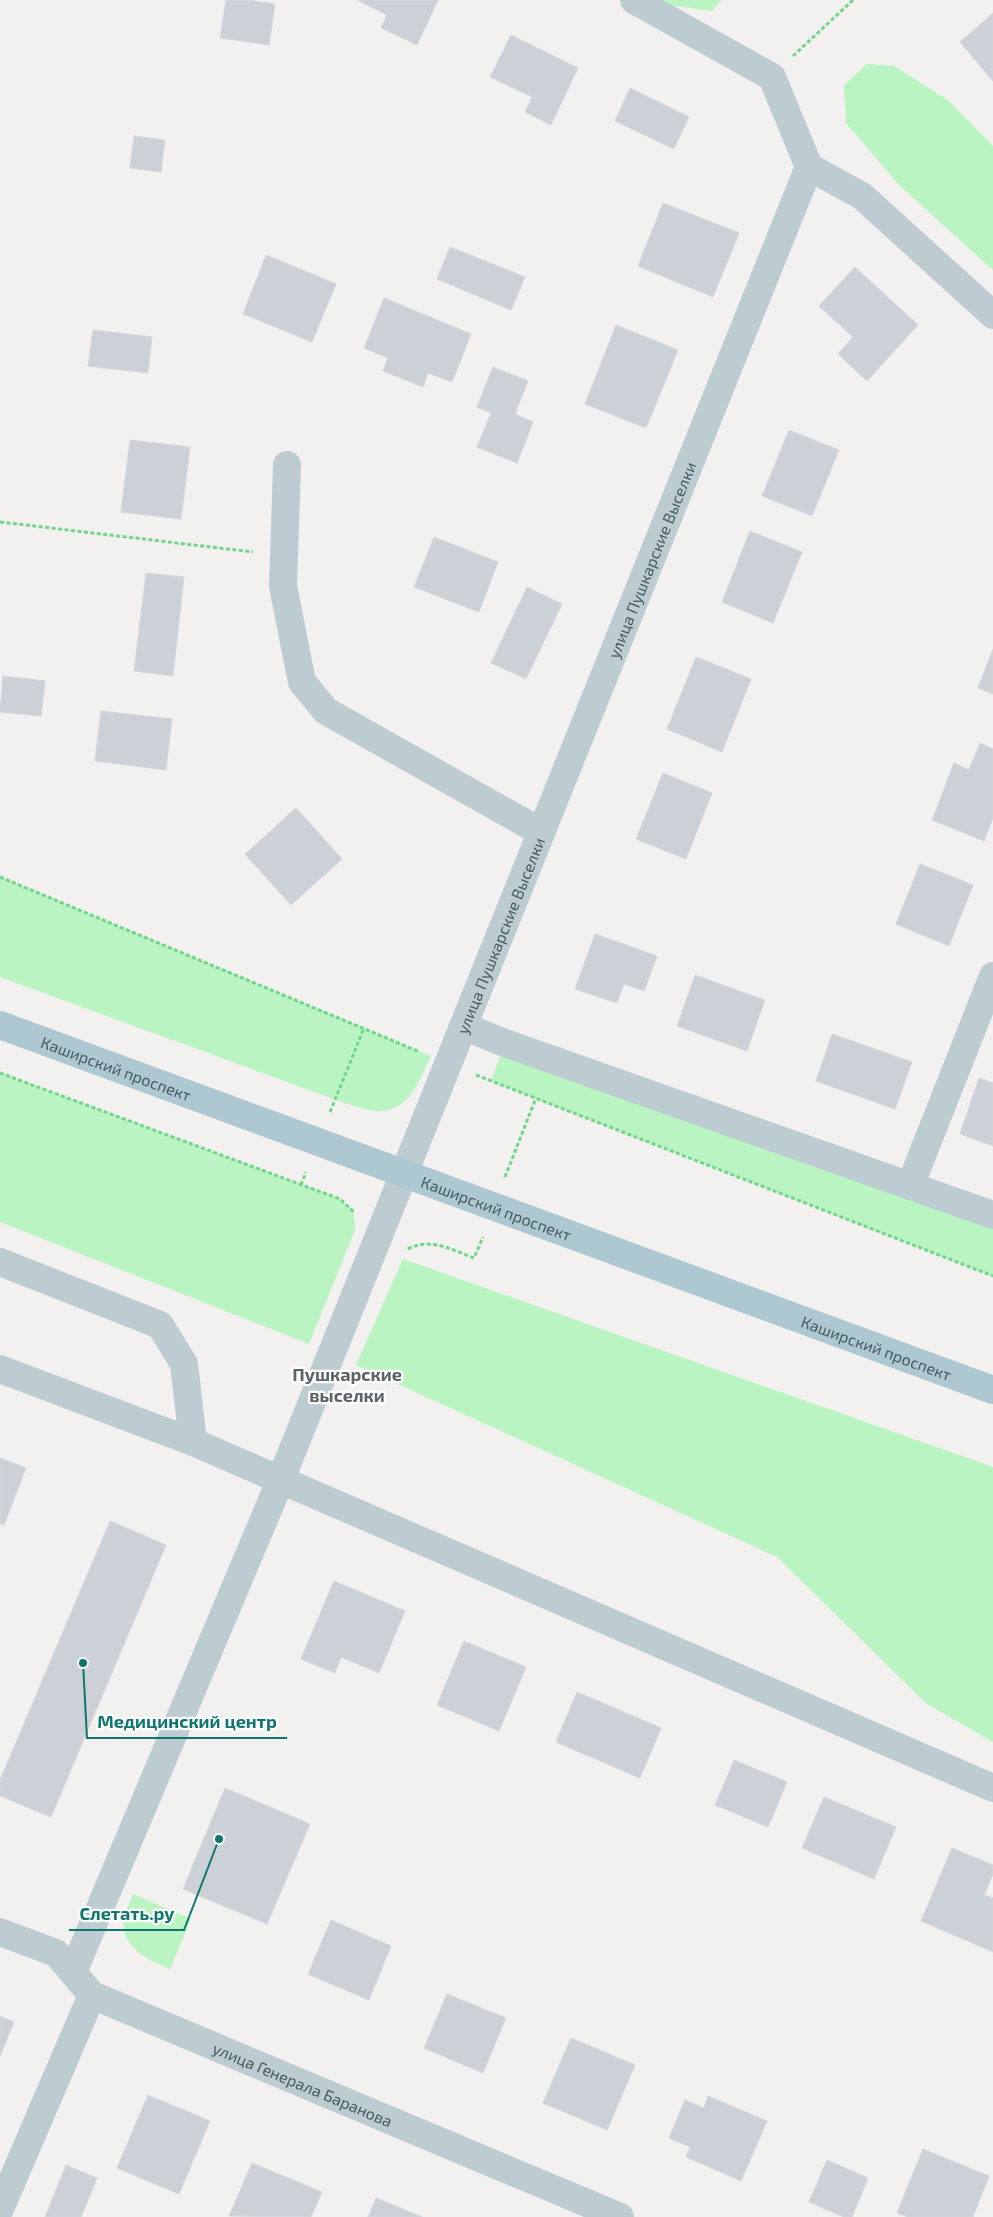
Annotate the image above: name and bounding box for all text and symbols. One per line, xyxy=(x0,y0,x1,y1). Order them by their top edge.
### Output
street label: улица Пушкарские Выселки xyxy=(603,459,699,661)
street label: улица Пушкарские Выселки xyxy=(452,834,548,1037)
street label: Каширский проспект xyxy=(39,1031,194,1104)
street label: Каширский проспект xyxy=(419,1171,574,1244)
street label: Каширский проспект xyxy=(799,1311,955,1384)
district label: Пушкарские выселки xyxy=(292,1363,402,1406)
callout: Медицинский центр xyxy=(87,1705,287,1738)
text: Медицинский центр xyxy=(97,1710,277,1732)
callout: Слетать.ру xyxy=(69,1897,184,1930)
text: Слетать.ру xyxy=(79,1902,175,1924)
street label: улица Генерала Баранова xyxy=(210,2038,396,2130)

